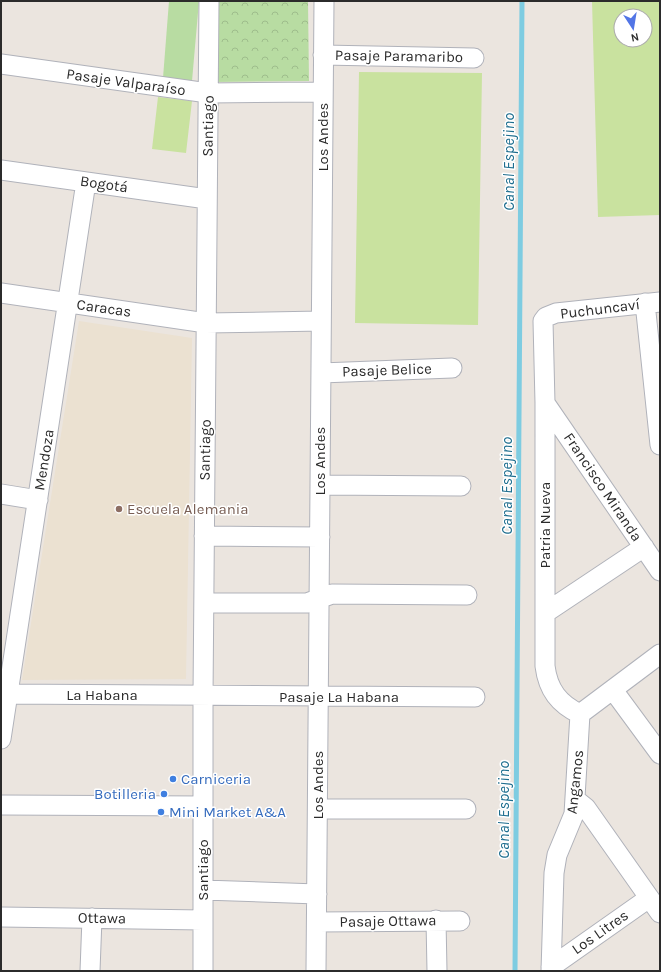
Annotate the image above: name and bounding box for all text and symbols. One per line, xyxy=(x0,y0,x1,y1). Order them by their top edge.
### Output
north arrow xyxy=(613,8,653,48)
text: N xyxy=(630,30,640,44)
street label: Pasaje Paramaribo xyxy=(335,46,463,66)
street label: Pasaje Valparaíso xyxy=(65,65,187,99)
street label: Santiago xyxy=(198,95,218,157)
street label: Los Andes xyxy=(314,103,332,171)
water label: Canal Espejino xyxy=(499,113,518,211)
street label: Bogotá xyxy=(79,172,129,196)
street label: Caracas xyxy=(76,295,132,321)
street label: Puchuncaví xyxy=(559,295,641,323)
street label: Pasaje Belice xyxy=(342,359,432,381)
street label: Santiago xyxy=(195,419,215,481)
street label: Los Andes xyxy=(311,427,329,495)
street label: Mendoza xyxy=(30,428,58,492)
street label: Francisco Miranda xyxy=(560,429,646,545)
water label: Canal Espejino xyxy=(497,437,516,535)
street label: Patria Nueva xyxy=(536,482,554,568)
place label: Escuela Alemania xyxy=(127,500,248,518)
marker: Escuela Alemania xyxy=(114,504,124,514)
street label: La Habana xyxy=(66,686,138,704)
street label: Pasaje La Habana xyxy=(279,688,399,706)
street label: Angamos xyxy=(563,749,587,815)
street label: Los Andes xyxy=(309,751,327,819)
water label: Canal Espejino xyxy=(494,761,513,859)
place label: Carniceria xyxy=(181,770,251,788)
marker: Carniceria xyxy=(168,774,178,784)
place label: Botilleria xyxy=(94,785,156,803)
marker: Botilleria xyxy=(159,789,169,799)
place label: Mini Market A&A xyxy=(169,803,286,821)
marker: Mini Market A&A xyxy=(156,807,166,817)
street label: Santiago xyxy=(194,839,212,901)
street label: Los Litres xyxy=(568,906,632,958)
street label: Ottawa xyxy=(78,909,126,927)
street label: Pasaje Ottawa xyxy=(339,911,437,931)

